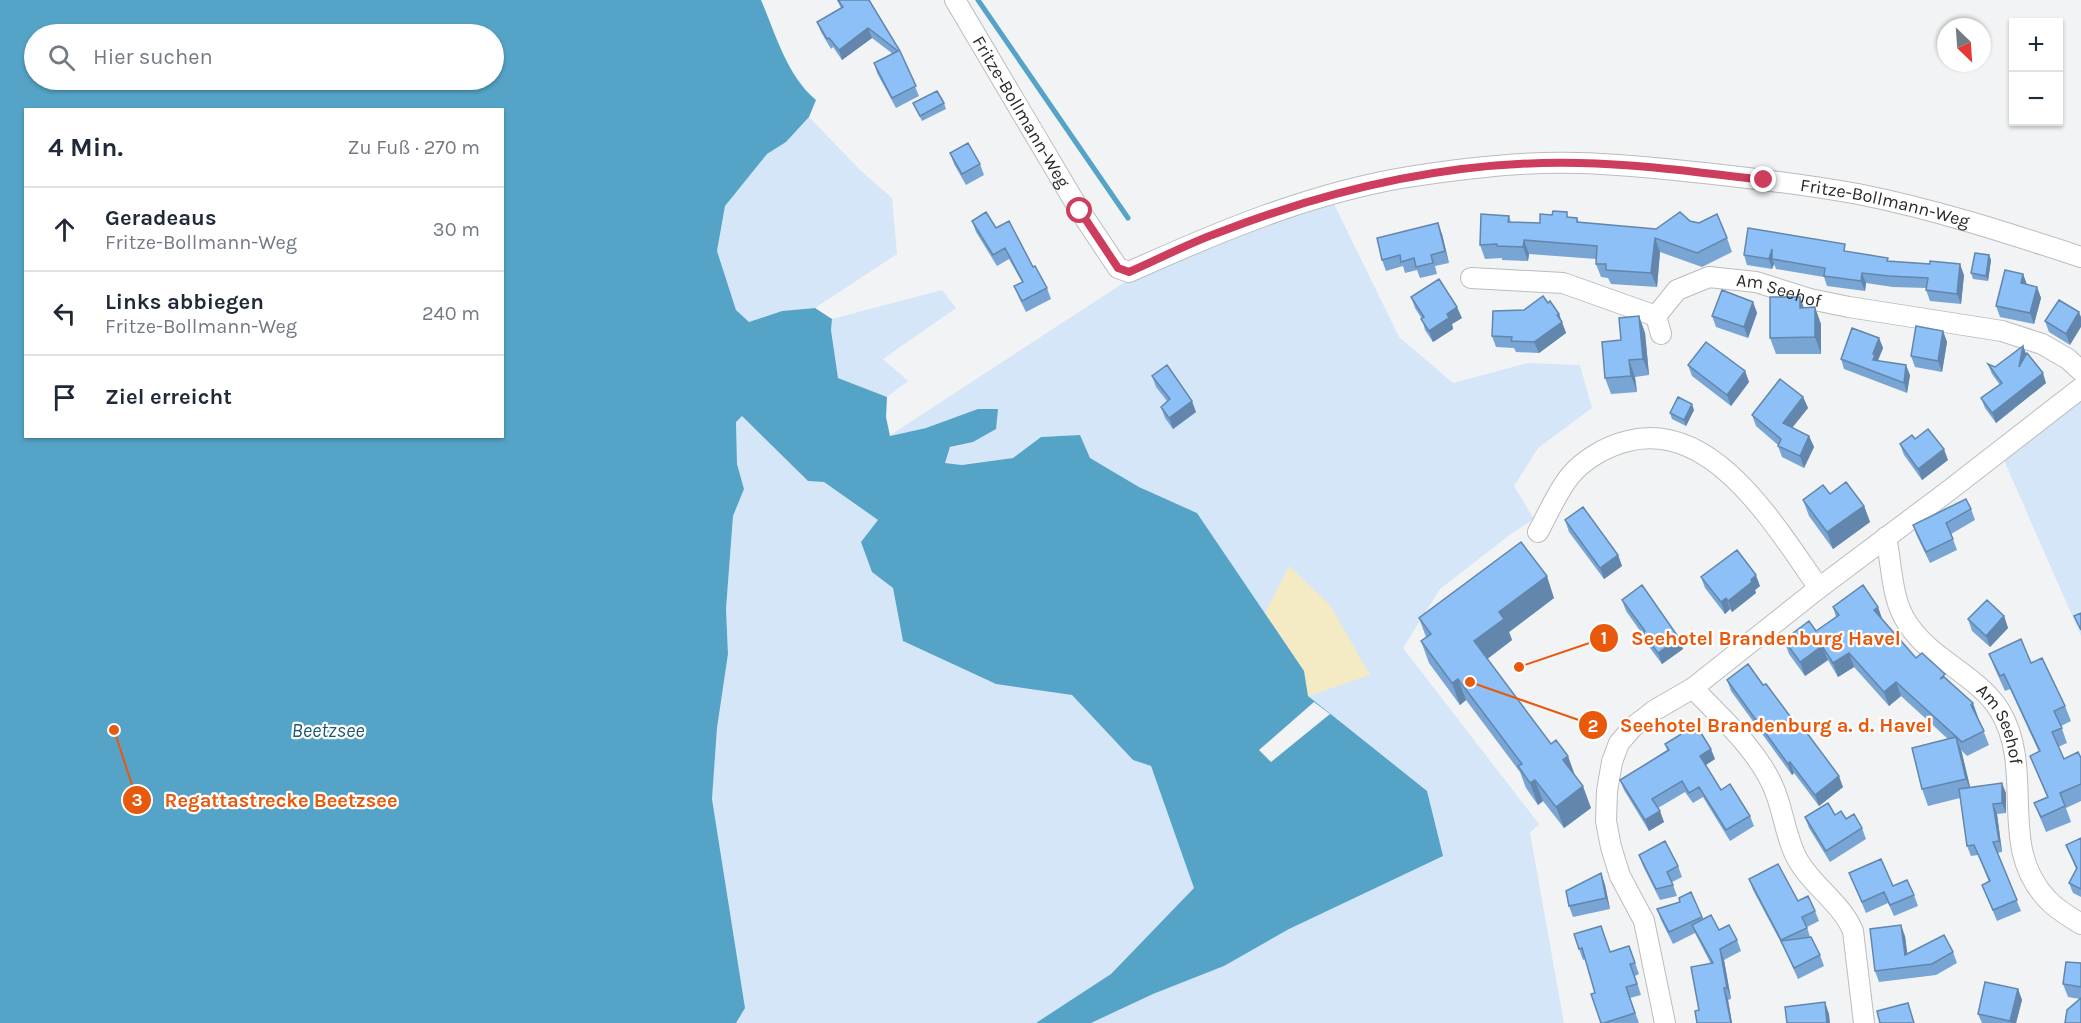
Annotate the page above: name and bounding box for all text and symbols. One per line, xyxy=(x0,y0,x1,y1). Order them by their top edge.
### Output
north arrow xyxy=(1937,18,1991,72)
map controls xyxy=(2009,18,2063,126)
button: + xyxy=(2009,18,2063,72)
search box xyxy=(24,24,504,90)
street label: Fritze-Bollmann-Weg xyxy=(968,32,1075,192)
icon: search xyxy=(45,41,78,74)
text: Hier suchen xyxy=(93,44,213,70)
button: − xyxy=(2009,72,2063,126)
text: 4 Min. xyxy=(48,132,123,163)
text: Zu Fuß · 270 m xyxy=(348,136,480,159)
route end xyxy=(1750,166,1776,192)
street label: Fritze-Bollmann-Weg xyxy=(1799,174,1972,232)
route start xyxy=(1066,197,1092,223)
text: Geradeaus xyxy=(105,205,217,231)
icon: ahead xyxy=(48,213,81,246)
text: 30 m xyxy=(433,218,480,241)
text: Fritze-Bollmann-Weg xyxy=(105,231,297,254)
street label: Am Seehof xyxy=(1735,269,1824,312)
text: Links abbiegen xyxy=(105,289,264,315)
icon: left xyxy=(48,297,81,330)
text: 240 m xyxy=(422,302,480,325)
text: Fritze-Bollmann-Weg xyxy=(105,315,297,338)
icon: arrive xyxy=(48,381,81,414)
text: Ziel erreicht xyxy=(105,384,232,410)
callout: Seehotel Brandenburg Havel xyxy=(1589,619,1913,657)
text: 1 xyxy=(1601,627,1607,649)
text: Seehotel Brandenburg Havel xyxy=(1631,627,1901,650)
street label: Am Seehof xyxy=(1972,679,2027,766)
callout: Seehotel Brandenburg a. d. Havel xyxy=(1578,706,1944,744)
text: Seehotel Brandenburg a. d. Havel xyxy=(1620,714,1932,737)
text: 2 xyxy=(1588,715,1598,737)
water label: Beetzsee xyxy=(292,719,365,742)
callout: Regattastrecke Beetzsee xyxy=(122,781,409,819)
text: 3 xyxy=(131,789,143,811)
text: Regattastrecke Beetzsee xyxy=(165,789,397,812)

